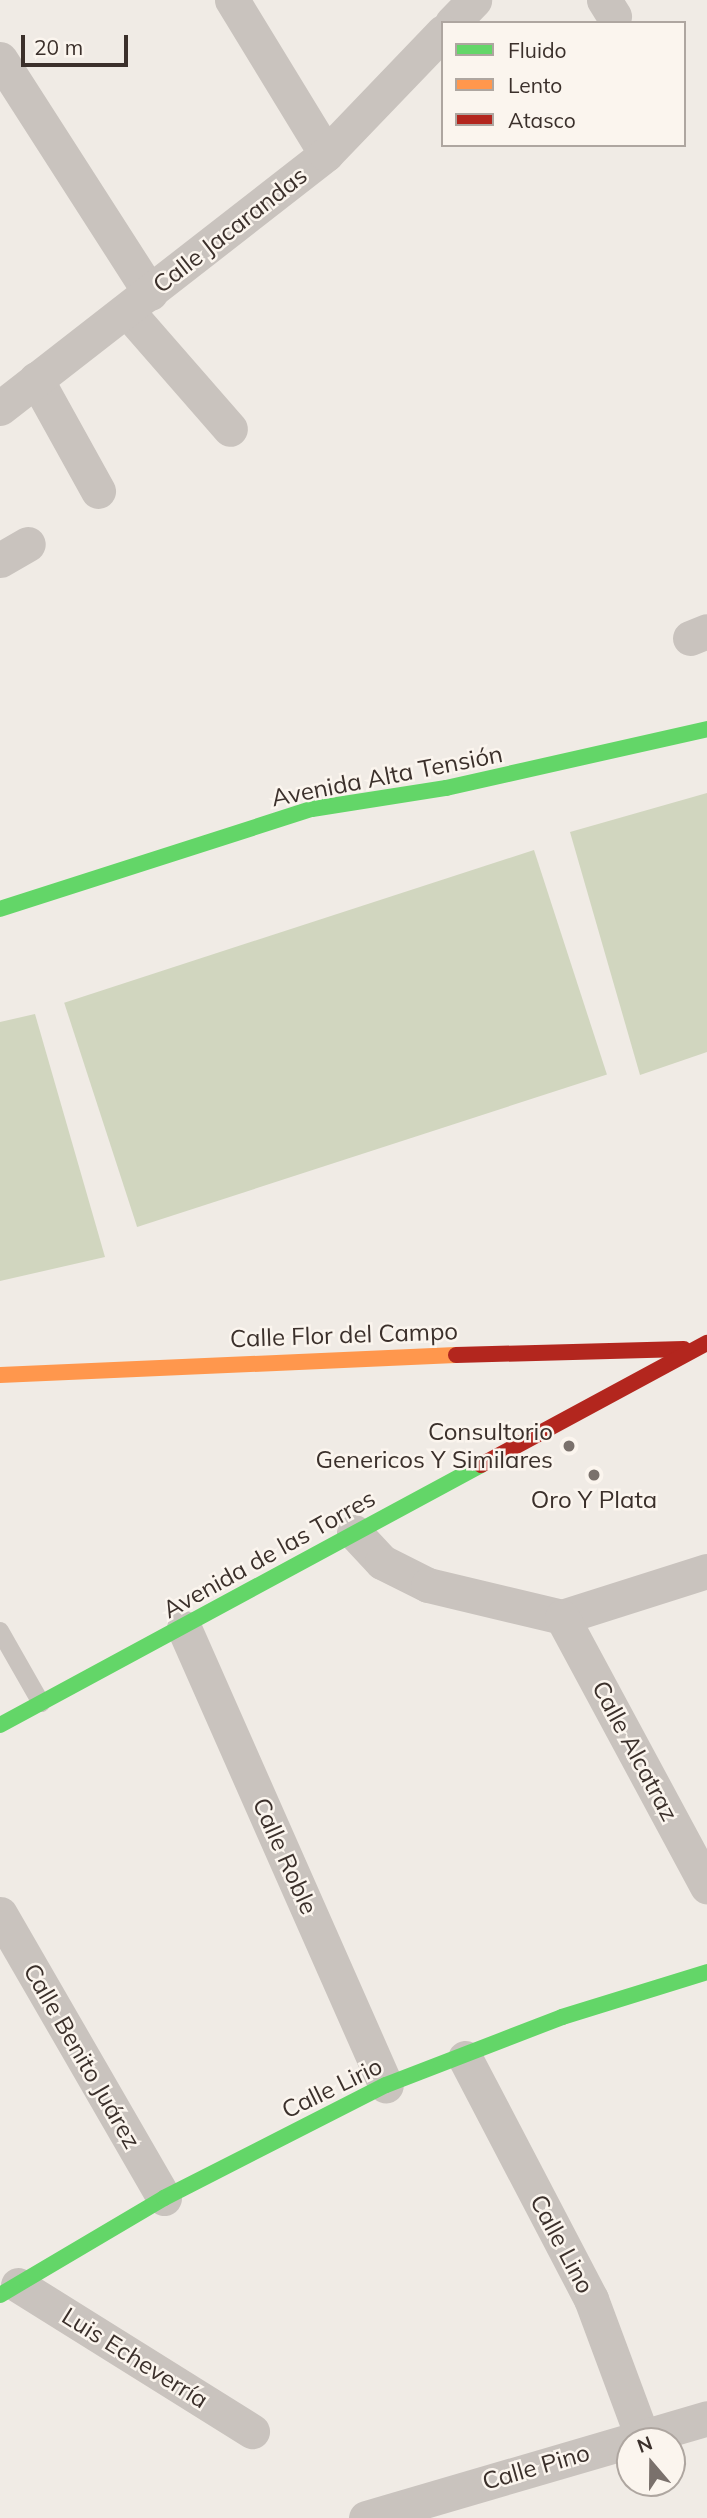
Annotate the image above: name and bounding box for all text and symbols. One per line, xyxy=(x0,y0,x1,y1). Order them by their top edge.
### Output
scale bar xyxy=(24,21,131,65)
legend xyxy=(441,21,686,147)
text: 20 m xyxy=(34,34,83,60)
text: Fluido xyxy=(508,37,567,63)
text: Lento xyxy=(508,72,562,98)
text: Atasco xyxy=(508,107,576,133)
street label: Calle Jacarandas xyxy=(147,161,313,299)
street label: Avenida Alta Tensión xyxy=(269,739,505,813)
street label: Calle Flor del Campo xyxy=(230,1317,458,1353)
place label: Consultorio Genericos Y Similares xyxy=(315,1418,553,1474)
marker: Consultorio Genericos Y Similares xyxy=(559,1436,579,1456)
marker: Oro Y Plata xyxy=(586,1467,602,1483)
street label: Avenida de las Torres xyxy=(158,1484,380,1624)
place label: Oro Y Plata xyxy=(531,1486,657,1514)
street label: Calle Alcatraz xyxy=(586,1676,684,1826)
street label: Calle Roble xyxy=(247,1793,323,1919)
street label: Calle Benito Juárez xyxy=(17,1958,147,2154)
street label: Calle Lirio xyxy=(277,2051,387,2125)
street label: Calle Lino xyxy=(524,2190,600,2298)
street label: Luis Echeverría xyxy=(57,2302,213,2414)
north arrow xyxy=(616,2427,686,2497)
text: N xyxy=(634,2430,655,2458)
street label: Calle Pino xyxy=(479,2438,593,2496)

